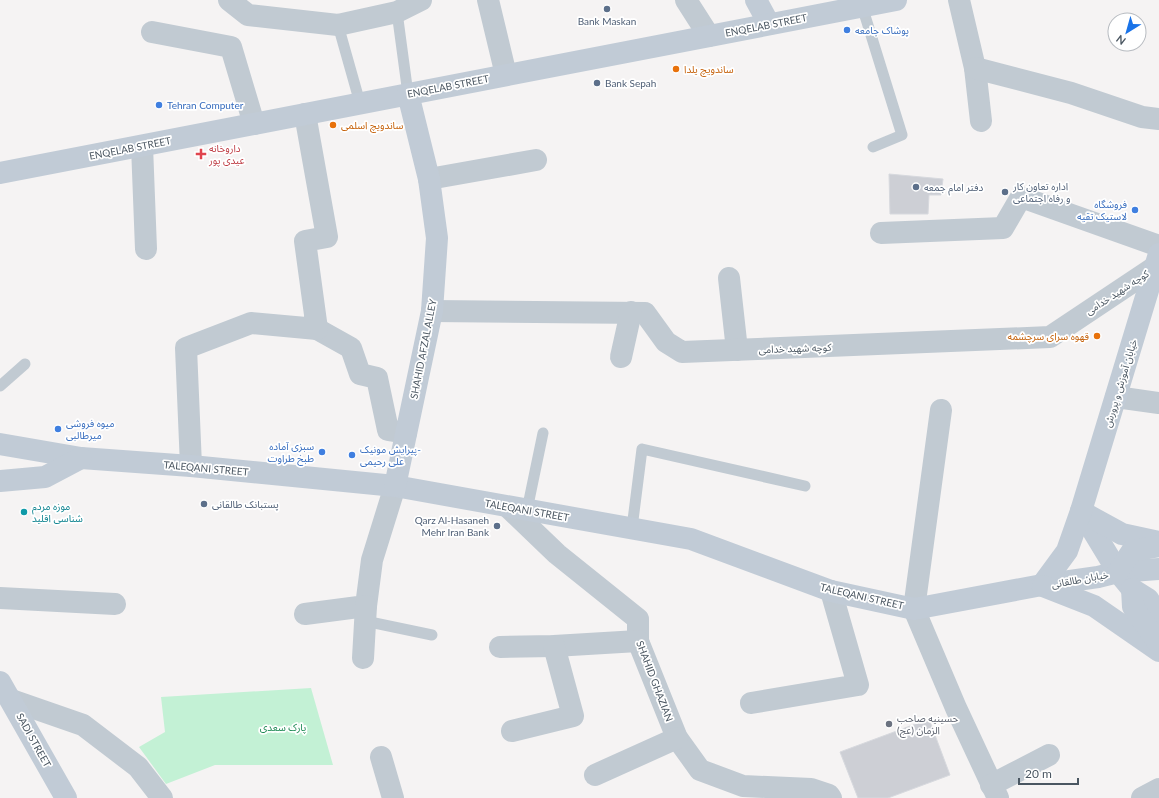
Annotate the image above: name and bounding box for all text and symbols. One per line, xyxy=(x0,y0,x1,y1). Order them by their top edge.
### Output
marker: Bank Maskan xyxy=(602,4,612,14)
street label: ENQELAB STREET xyxy=(724,11,808,39)
north arrow xyxy=(1107,12,1147,52)
place label: Bank Maskan xyxy=(578,15,636,27)
place label: پوشاک جامعه xyxy=(855,24,909,37)
marker: پوشاک جامعه xyxy=(842,25,852,35)
text: N xyxy=(1113,33,1128,48)
place label: ساندویچ یلدا xyxy=(684,63,734,77)
marker: ساندویچ یلدا xyxy=(671,64,681,74)
street label: ENQELAB STREET xyxy=(406,72,490,100)
place label: Bank Sepah xyxy=(605,77,656,89)
marker: Bank Sepah xyxy=(592,78,602,88)
place label: Tehran Computer xyxy=(167,99,244,111)
marker: Tehran Computer xyxy=(154,100,164,110)
place label: ساندویچ اسلمی xyxy=(341,119,403,133)
marker: ساندویچ اسلمی xyxy=(328,120,338,130)
street label: ENQELAB STREET xyxy=(88,134,172,162)
place label: داروخانه عیدی پور xyxy=(208,142,245,167)
marker: داروخانه عیدی پور xyxy=(196,149,206,159)
place label: اداره تعاون کار و رفاه اجتماعی xyxy=(1012,180,1070,205)
place label: دفتر امام جمعه xyxy=(924,181,983,196)
marker: دفتر امام جمعه xyxy=(911,182,921,192)
marker: اداره تعاون کار و رفاه اجتماعی xyxy=(1000,187,1010,197)
place label: فروشگاه لاستیک تقیه xyxy=(1077,198,1128,222)
marker: فروشگاه لاستیک تقیه xyxy=(1130,205,1140,215)
street label: کوچه شهید خدامی xyxy=(1083,267,1152,318)
street label: SHAHID AFZAL ALLEY xyxy=(407,297,439,400)
place label: قهوه سرای سرچشمه xyxy=(1008,330,1090,343)
marker: قهوه سرای سرچشمه xyxy=(1092,331,1102,341)
street label: خیابان آموزش و پرورش xyxy=(1101,337,1140,429)
street label: کوچه شهید خدامی xyxy=(758,341,833,356)
place label: میوه فروشی میرطالبی xyxy=(66,417,114,442)
marker: میوه فروشی میرطالبی xyxy=(53,424,63,434)
place label: سبزی آماده طبخ طراوت xyxy=(267,440,314,466)
place label: پیرایش مونیک- علی رحیمی xyxy=(360,443,421,468)
marker: سبزی آماده طبخ طراوت xyxy=(317,447,327,457)
marker: پیرایش مونیک- علی رحیمی xyxy=(347,450,357,460)
street label: TALEQANI STREET xyxy=(163,458,249,478)
street label: TALEQANI STREET xyxy=(484,497,570,523)
place label: پستبانک طالقانی xyxy=(212,498,279,511)
marker: پستبانک طالقانی xyxy=(199,499,209,509)
place label: موزه مردم شناسی اقلید xyxy=(32,500,83,524)
marker: موزه مردم شناسی اقلید xyxy=(19,507,29,517)
place label: Qarz Al-Hasaneh Mehr Iran Bank xyxy=(415,514,490,538)
marker: Qarz Al-Hasaneh Mehr Iran Bank xyxy=(492,521,502,531)
street label: خیابان طالقانی xyxy=(1051,568,1110,590)
street label: TALEQANI STREET xyxy=(819,581,905,611)
street label: SHAHID GHAZIAN xyxy=(634,639,676,723)
street label: SADI STREET xyxy=(14,711,54,769)
place label: حسینیه صاحب الزمان (عج) xyxy=(897,712,959,738)
marker: حسینیه صاحب الزمان (عج) xyxy=(884,719,894,729)
park label: پارک سعدی xyxy=(260,721,306,734)
scale bar xyxy=(1019,760,1078,786)
text: 20 m xyxy=(1025,766,1052,781)

